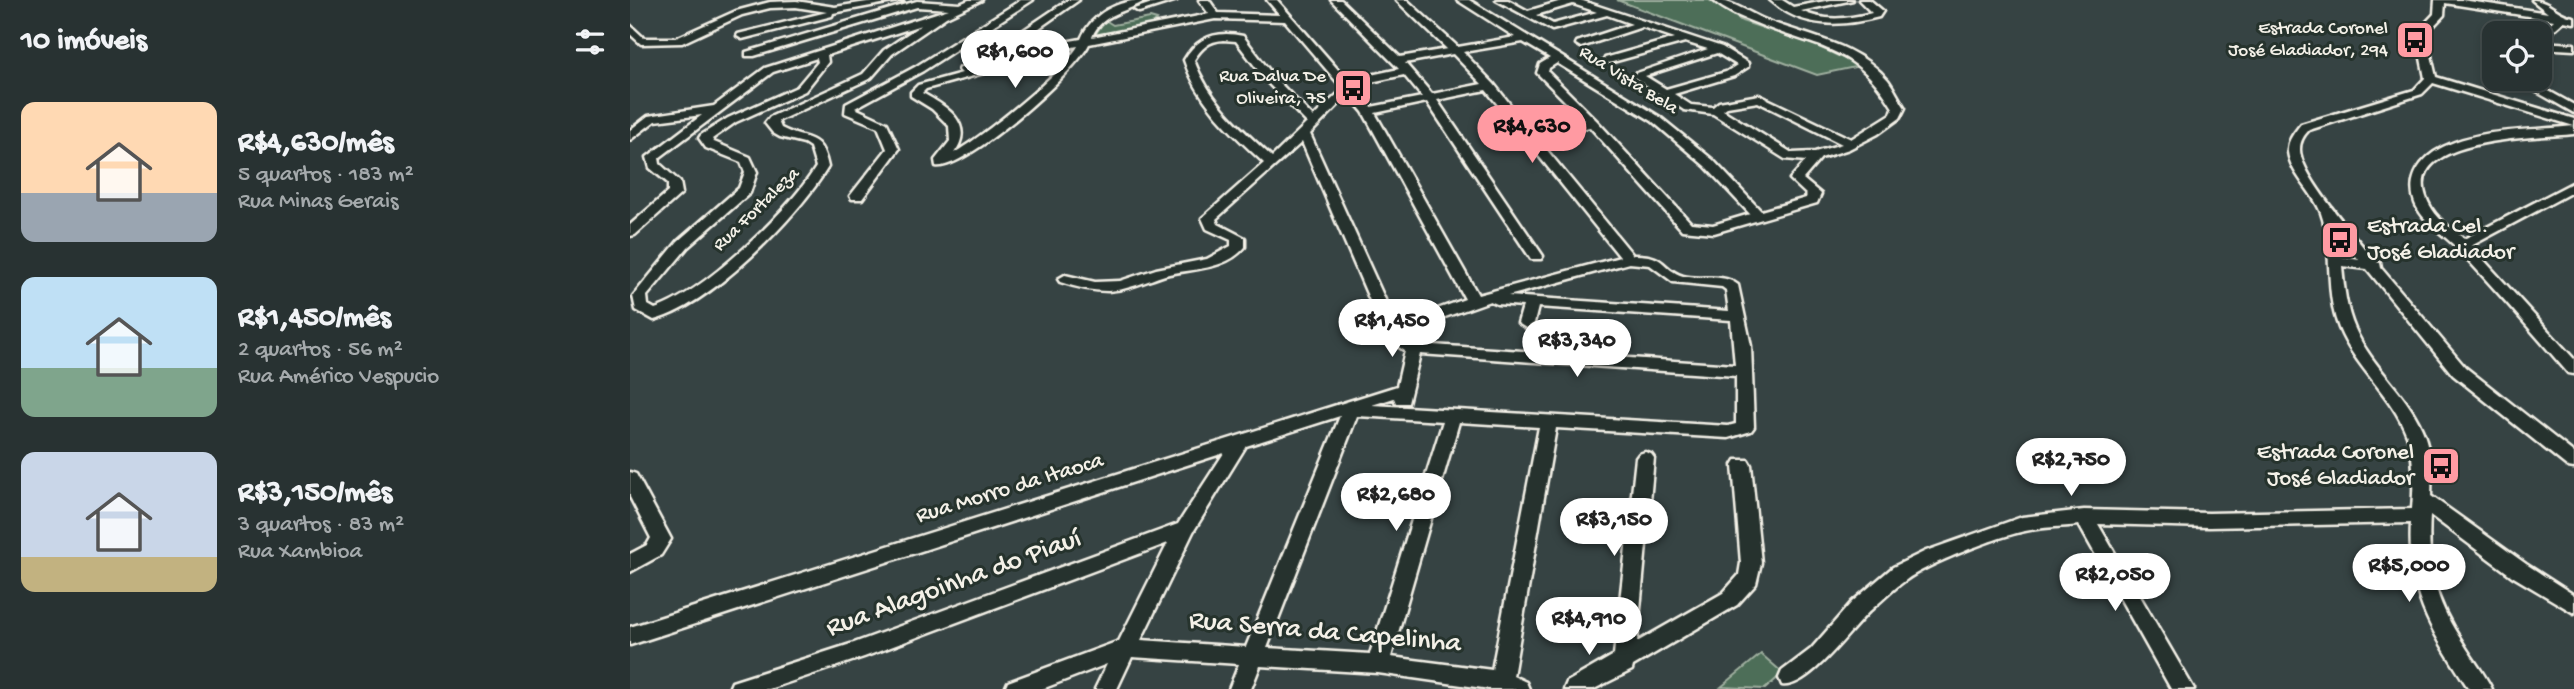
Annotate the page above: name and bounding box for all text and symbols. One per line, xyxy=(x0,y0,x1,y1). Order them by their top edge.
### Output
place label: Estrada Coronel José Gladiador, 294 xyxy=(2228,18,2388,63)
bus stop icon: Estrada Coronel José Gladiador, 294 xyxy=(2394,19,2436,61)
map controls xyxy=(2482,21,2552,91)
button: locate xyxy=(2482,21,2552,91)
icon: filters xyxy=(571,23,609,61)
text: 10 imóveis xyxy=(21,25,147,60)
pin: R$1,600 xyxy=(950,31,1080,90)
text: R$1,600 xyxy=(977,39,1053,66)
street label: Rua Vista Bela xyxy=(1574,41,1683,121)
place label: Rua Dalva De Oliveira, 75 xyxy=(1219,66,1326,111)
bus stop icon: Rua Dalva De Oliveira, 75 xyxy=(1332,67,1374,109)
pin: R$4,630 xyxy=(1467,106,1597,165)
text: R$4,630 xyxy=(1493,114,1571,141)
text: R$4,630/mês xyxy=(238,127,394,162)
icon: home xyxy=(77,130,161,214)
text: 5 quartos · 183 m² xyxy=(238,162,414,189)
street label: Rua Fortaleza xyxy=(709,162,806,257)
text: Rua Minas Gerais xyxy=(238,189,398,216)
place label: Estrada Cel. José Gladiador xyxy=(2367,214,2516,267)
bus stop icon: Estrada Cel. José Gladiador xyxy=(2319,219,2361,261)
pin: R$1,450 xyxy=(1327,300,1457,359)
text: R$1,450/mês xyxy=(238,302,391,337)
icon: home xyxy=(77,305,161,389)
text: R$1,450 xyxy=(1355,308,1429,335)
pin: R$3,340 xyxy=(1512,320,1642,379)
text: R$3,340 xyxy=(1538,328,1616,355)
text: 2 quartos · 56 m² xyxy=(238,337,403,364)
text: Rua Américo Vespucio xyxy=(238,364,439,391)
pin: R$2,750 xyxy=(2006,438,2136,498)
place label: Estrada Coronel José Gladiador xyxy=(2257,440,2416,493)
bus stop icon: Estrada Coronel José Gladiador xyxy=(2420,445,2462,487)
street label: Rua Morro da Itaoca xyxy=(913,447,1108,530)
text: R$2,750 xyxy=(2032,447,2110,474)
pin: R$2,680 xyxy=(1331,474,1461,533)
text: R$3,150/mês xyxy=(238,477,392,512)
icon: home xyxy=(77,480,161,564)
text: R$2,680 xyxy=(1357,482,1435,509)
pin: R$3,150 xyxy=(1549,498,1679,558)
text: R$3,150 xyxy=(1576,507,1652,534)
text: 3 quartos · 83 m² xyxy=(238,512,404,539)
street label: Rua Alagoinha do Piauí xyxy=(822,522,1087,646)
text: Rua Xambioa xyxy=(238,539,362,566)
pin: R$5,000 xyxy=(2344,544,2474,604)
text: R$5,000 xyxy=(2369,553,2449,580)
pin: R$2,050 xyxy=(2050,554,2180,613)
text: R$2,050 xyxy=(2075,562,2155,589)
pin: R$4,910 xyxy=(1524,598,1654,657)
street label: Rua Serra da Capelinha xyxy=(1188,605,1464,661)
text: R$4,910 xyxy=(1552,606,1626,633)

